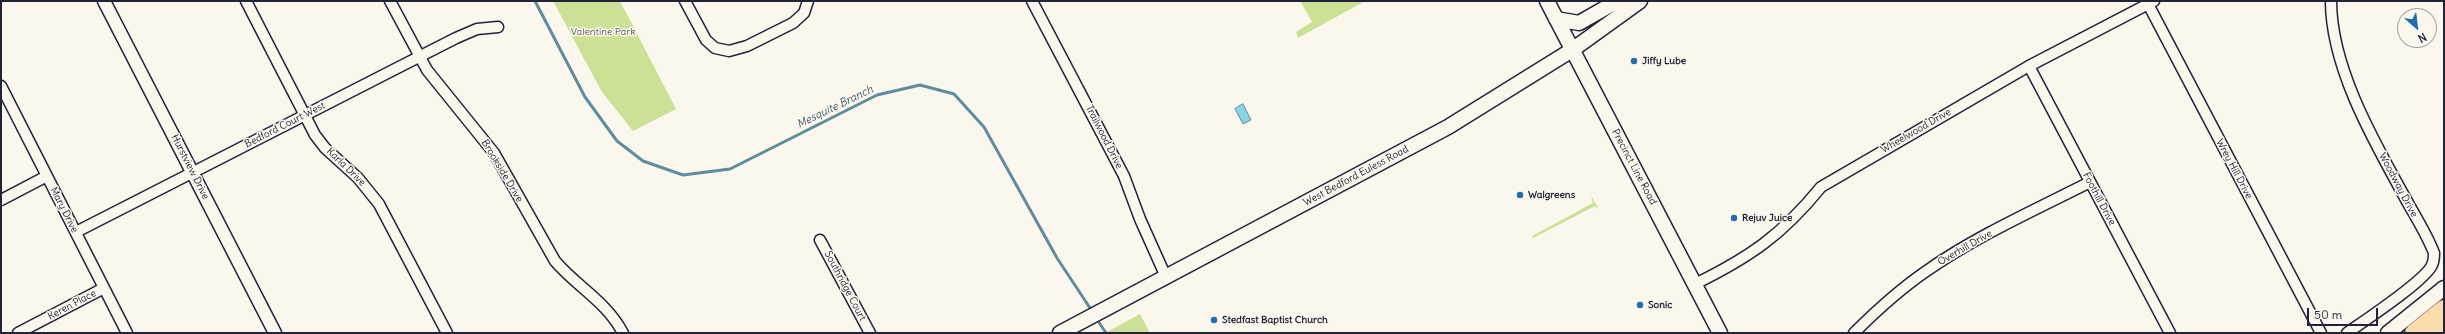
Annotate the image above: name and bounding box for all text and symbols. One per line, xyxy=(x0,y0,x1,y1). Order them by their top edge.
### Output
north arrow xyxy=(2397,8,2437,48)
park label: Valentine Park xyxy=(571,26,635,38)
text: N xyxy=(2416,30,2429,46)
place label: Jiffy Lube xyxy=(1642,55,1686,67)
marker: Jiffy Lube xyxy=(1629,56,1639,66)
water label: Mesquite Branch xyxy=(795,83,875,131)
street label: Bedford Court West xyxy=(243,100,327,150)
street label: Trailwood Drive xyxy=(1083,103,1125,171)
street label: Wheelwood Drive xyxy=(1879,106,1953,156)
street label: Precinct Line Road xyxy=(1609,127,1659,207)
street label: Hurstview Drive xyxy=(168,132,212,202)
street label: Wrey Hill Drive xyxy=(2213,137,2255,201)
street label: Brookside Drive xyxy=(479,138,525,204)
street label: West Bedford Euless Road xyxy=(1301,143,1411,209)
street label: Karla Drive xyxy=(324,145,368,189)
street label: Woodway Drive xyxy=(2376,151,2420,219)
street label: Foothill Drive xyxy=(2080,170,2118,228)
street label: Mary Drive xyxy=(47,185,81,235)
place label: Walgreens xyxy=(1528,189,1575,201)
marker: Walgreens xyxy=(1515,190,1525,200)
place label: Rejuv Juice xyxy=(1742,212,1792,224)
marker: Rejuv Juice xyxy=(1729,213,1739,223)
street label: Overhill Drive xyxy=(1936,228,1994,268)
street label: Southridge Court xyxy=(822,249,868,323)
street label: Keren Place xyxy=(46,287,98,323)
place label: Sonic xyxy=(1648,299,1672,311)
marker: Sonic xyxy=(1635,300,1645,310)
scale bar xyxy=(2309,300,2380,326)
text: 50 m xyxy=(2314,307,2342,322)
place label: Stedfast Baptist Church xyxy=(1222,314,1328,326)
marker: Stedfast Baptist Church xyxy=(1209,315,1219,325)

